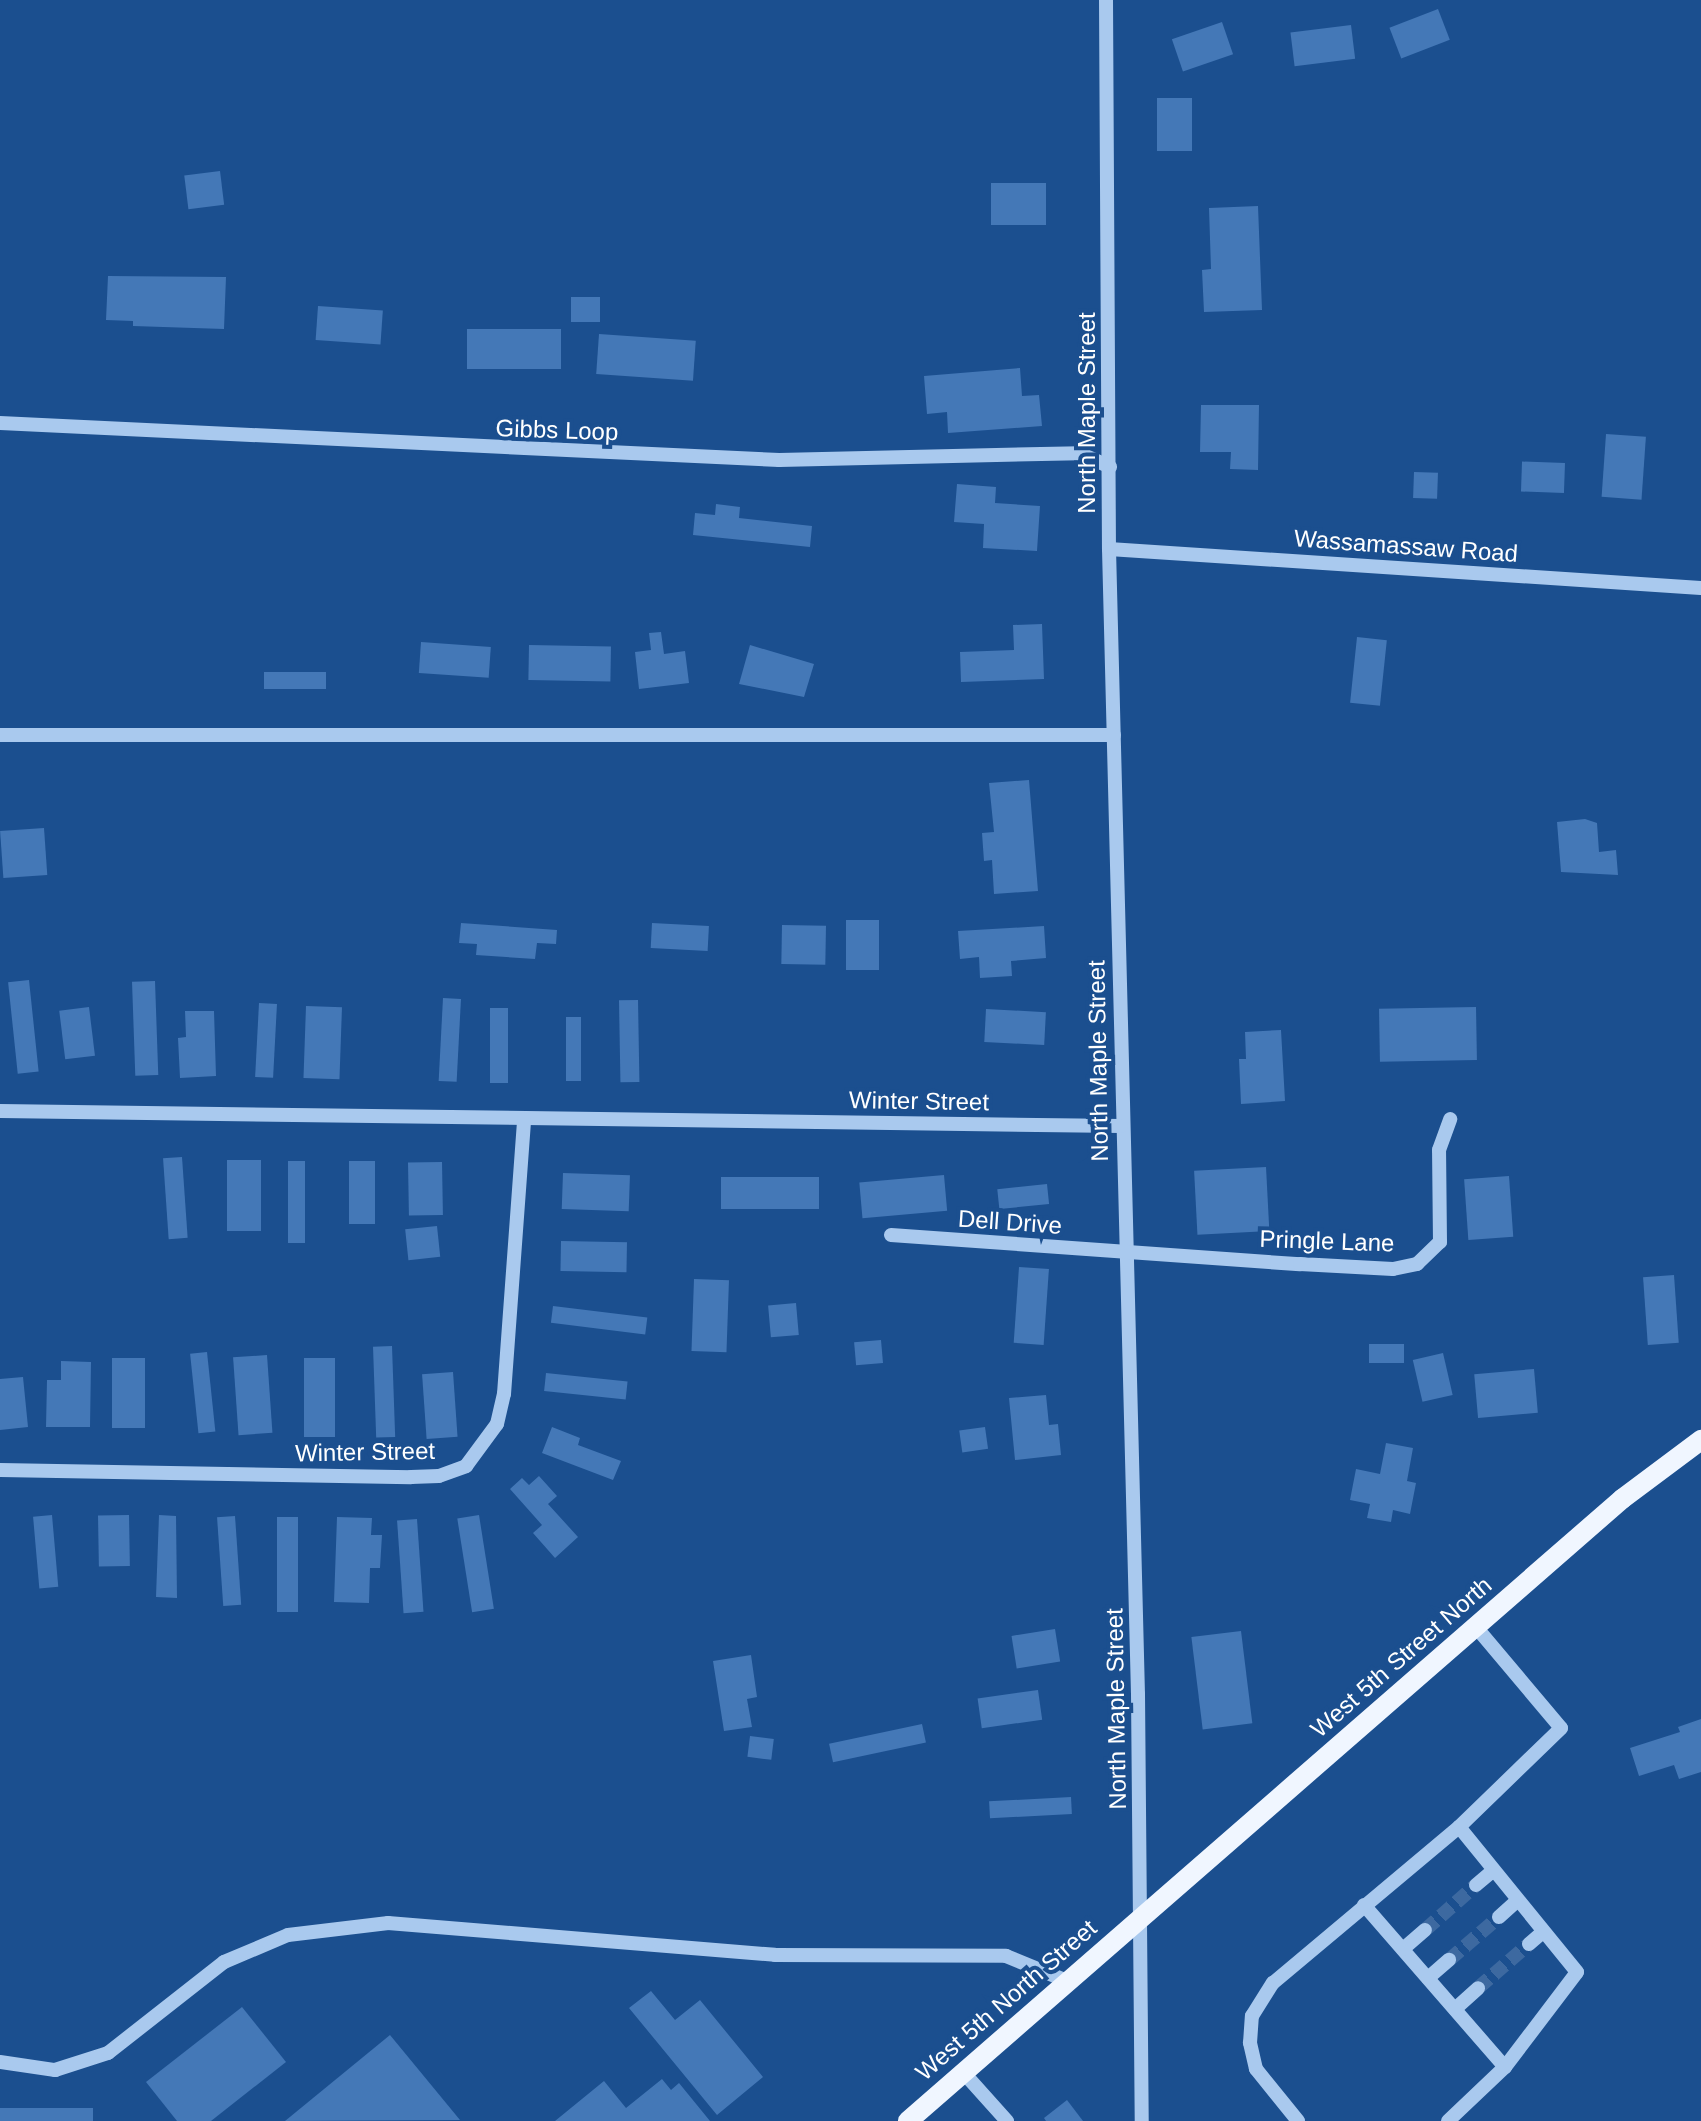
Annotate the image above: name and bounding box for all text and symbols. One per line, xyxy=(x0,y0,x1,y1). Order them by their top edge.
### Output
street label: North Maple Street xyxy=(1073,312,1101,514)
street label: Gibbs Loop xyxy=(495,413,619,447)
street label: Wassamassaw Road xyxy=(1293,524,1519,568)
street label: North Maple Street xyxy=(1082,960,1114,1162)
street label: Winter Street xyxy=(849,1085,989,1117)
street label: Dell Drive xyxy=(957,1204,1063,1240)
street label: Pringle Lane xyxy=(1259,1224,1395,1258)
street label: Winter Street xyxy=(295,1436,435,1468)
street label: West 5th Street North xyxy=(1305,1571,1497,1743)
street label: North Maple Street xyxy=(1100,1608,1132,1810)
street label: West 5th North Street xyxy=(910,1914,1102,2086)

